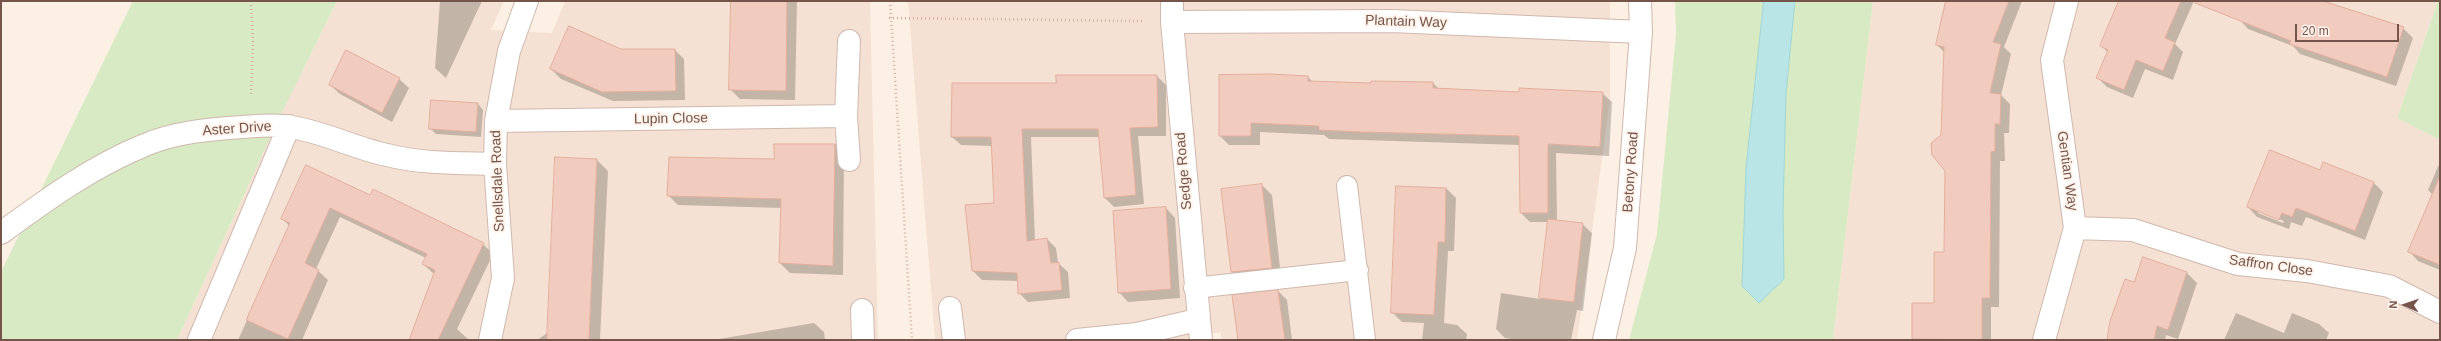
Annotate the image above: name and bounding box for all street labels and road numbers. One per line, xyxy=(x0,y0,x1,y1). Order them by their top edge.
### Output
street label: Plantain Way xyxy=(1365,12,1447,32)
street label: Lupin Close xyxy=(634,110,708,128)
street label: Aster Drive xyxy=(202,118,272,140)
street label: Snellsdale Road xyxy=(488,130,508,232)
street label: Gentian Way xyxy=(2053,130,2081,212)
street label: Sedge Road xyxy=(1172,131,1196,211)
street label: Betony Road xyxy=(1620,131,1642,213)
street label: Saffron Close xyxy=(2228,252,2314,280)

